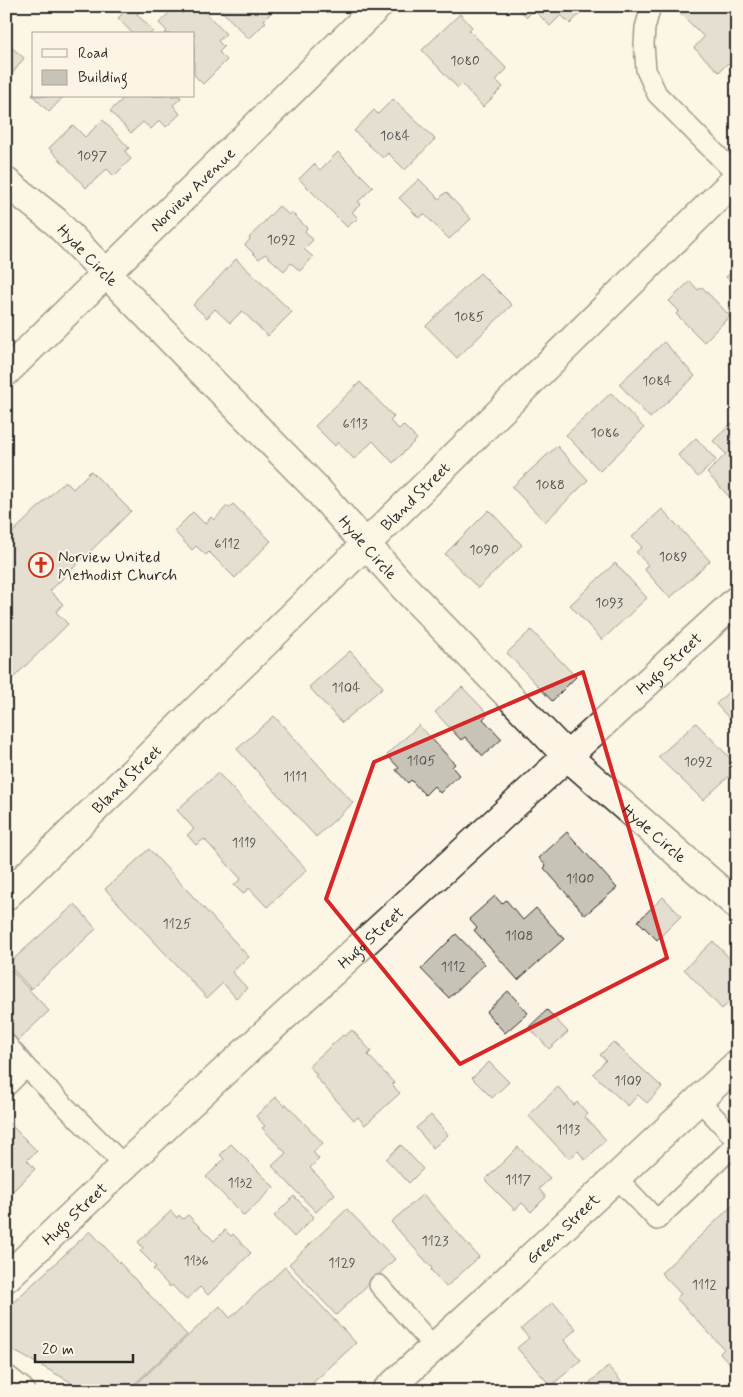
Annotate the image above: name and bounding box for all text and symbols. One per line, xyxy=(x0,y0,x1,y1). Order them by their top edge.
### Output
legend xyxy=(32,32,195,98)
text: Road xyxy=(78,44,108,64)
house number: 1080 xyxy=(450,52,480,70)
text: Building xyxy=(78,68,128,89)
house number: 1084 xyxy=(380,127,410,145)
street label: Norview Avenue xyxy=(146,143,240,237)
house number: 1097 xyxy=(77,147,108,165)
street label: Hyde Circle xyxy=(52,220,123,292)
house number: 1092 xyxy=(267,231,295,249)
house number: 1085 xyxy=(454,308,484,326)
house number: 1084 xyxy=(642,372,672,390)
house number: 6113 xyxy=(343,415,367,433)
house number: 1086 xyxy=(591,424,620,442)
street label: Bland Street xyxy=(377,458,455,536)
house number: 1088 xyxy=(535,476,565,494)
street label: Hyde Circle xyxy=(333,512,402,585)
house number: 6112 xyxy=(214,535,240,553)
house number: 1090 xyxy=(469,541,499,559)
place label: Norview United Methodist Church xyxy=(58,547,177,586)
house number: 1089 xyxy=(659,548,687,566)
church icon: Norview United Methodist Church xyxy=(28,552,54,578)
house number: 1093 xyxy=(595,594,623,612)
street label: Hugo Street xyxy=(632,628,707,700)
house number: 1104 xyxy=(332,679,360,697)
street label: Bland Street xyxy=(88,741,167,818)
house number: 1105 xyxy=(406,752,436,770)
house number: 1092 xyxy=(684,753,712,771)
house number: 1111 xyxy=(283,768,307,786)
street label: Hyde Circle xyxy=(617,800,691,868)
house number: 1119 xyxy=(232,834,256,852)
house number: 1100 xyxy=(566,870,594,888)
street label: Hugo Street xyxy=(334,902,409,974)
house number: 1125 xyxy=(162,915,192,933)
house number: 1108 xyxy=(505,927,533,945)
house number: 1112 xyxy=(441,958,465,976)
house number: 1109 xyxy=(614,1072,642,1090)
house number: 1113 xyxy=(556,1121,580,1139)
house number: 1117 xyxy=(505,1171,532,1189)
house number: 1132 xyxy=(228,1174,253,1192)
street label: Hugo Street xyxy=(38,1178,113,1250)
street label: Green Street xyxy=(522,1189,605,1269)
house number: 1123 xyxy=(422,1232,448,1250)
house number: 1136 xyxy=(183,1252,209,1270)
house number: 1129 xyxy=(328,1254,356,1272)
house number: 1112 xyxy=(692,1276,716,1294)
scale bar xyxy=(35,1332,132,1364)
text: 20 m xyxy=(42,1340,74,1360)

